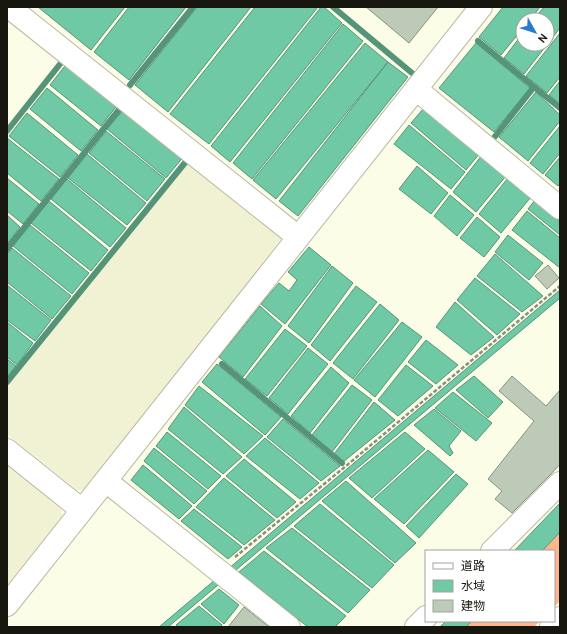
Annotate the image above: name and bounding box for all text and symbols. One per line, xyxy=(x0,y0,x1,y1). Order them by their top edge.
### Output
north arrow xyxy=(515,12,555,52)
text: N xyxy=(534,30,550,45)
legend xyxy=(425,550,555,622)
text: 道路 xyxy=(461,559,485,575)
text: 水域 xyxy=(461,579,485,595)
text: 建物 xyxy=(461,599,485,615)

